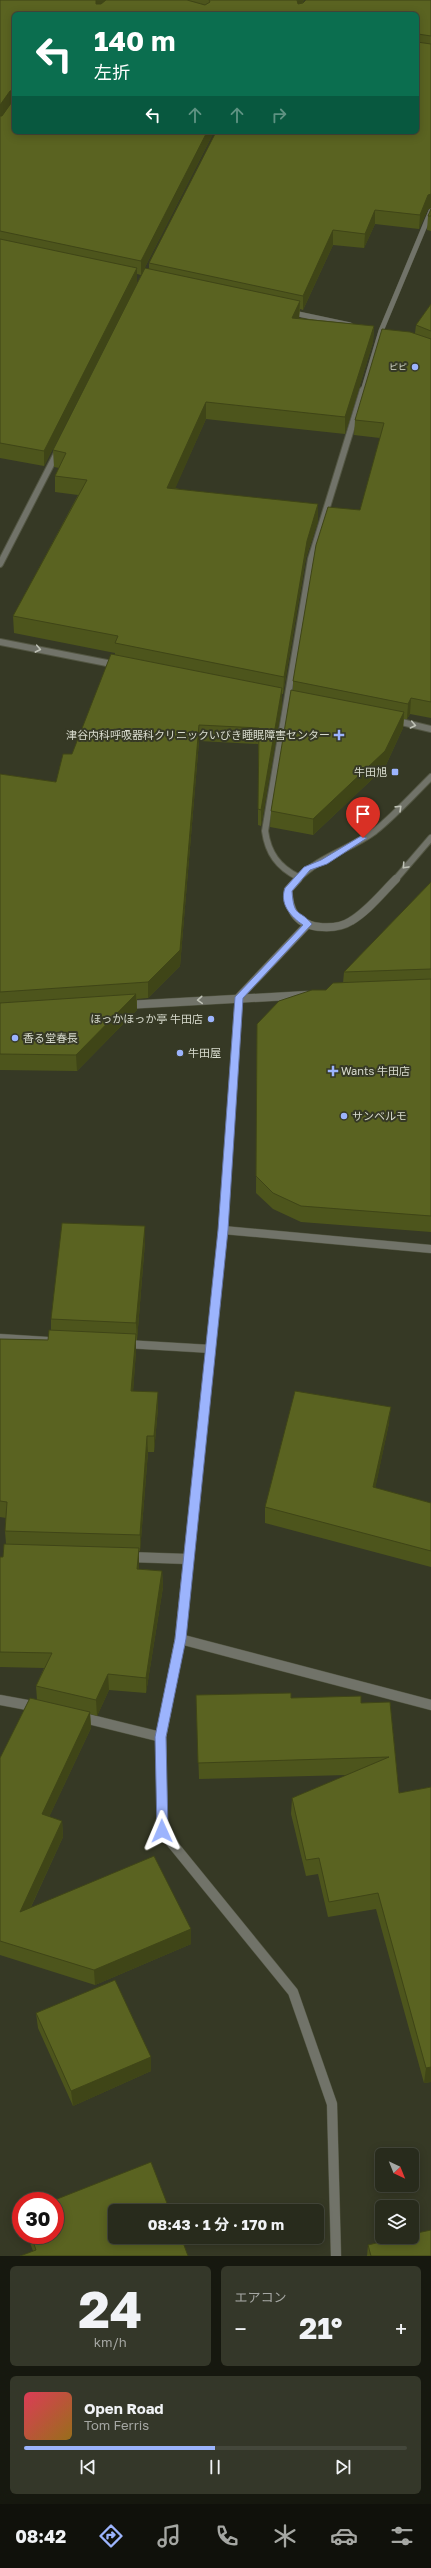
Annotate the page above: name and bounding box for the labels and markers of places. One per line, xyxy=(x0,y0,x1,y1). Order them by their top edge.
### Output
place label: ピピ xyxy=(389,361,407,372)
marker: ピピ xyxy=(410,362,420,372)
place label: 津谷内科呼吸器科クリニックいびき睡眠障害センター xyxy=(66,728,330,741)
marker: 津谷内科呼吸器科クリニックいびき睡眠障害センター xyxy=(333,729,345,741)
place label: 牛田旭 xyxy=(354,765,387,778)
marker: 牛田旭 xyxy=(390,767,400,777)
pin xyxy=(346,797,380,838)
place label: ほっかほっか亭 牛田店 xyxy=(90,1012,203,1025)
marker: ほっかほっか亭 牛田店 xyxy=(206,1014,216,1024)
place label: 香る堂春長 xyxy=(23,1031,78,1044)
marker: 香る堂春長 xyxy=(10,1033,20,1043)
place label: 牛田屋 xyxy=(188,1046,221,1059)
marker: 牛田屋 xyxy=(175,1048,185,1058)
place label: Wants 牛田店 xyxy=(341,1064,410,1077)
marker: Wants 牛田店 xyxy=(328,1066,338,1076)
place label: サンベルモ xyxy=(352,1109,407,1122)
marker: サンベルモ xyxy=(339,1111,349,1121)

